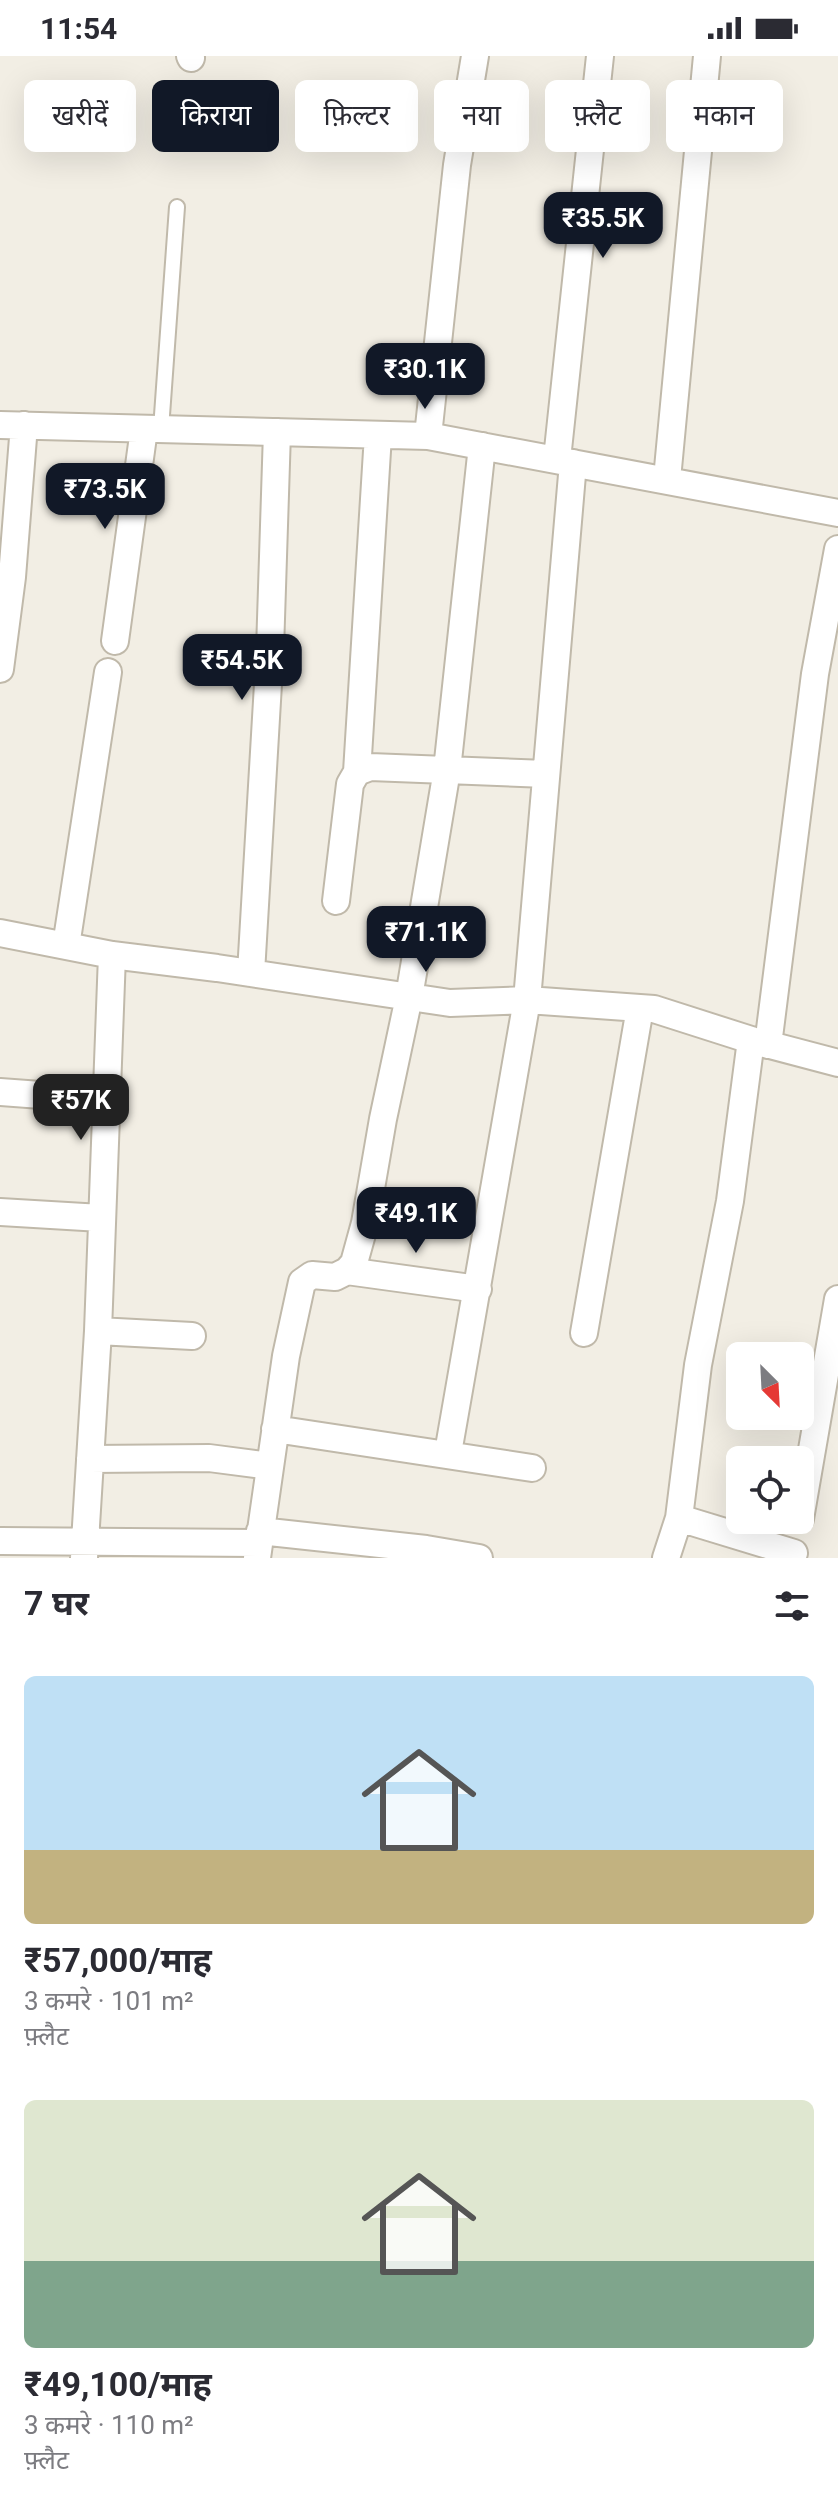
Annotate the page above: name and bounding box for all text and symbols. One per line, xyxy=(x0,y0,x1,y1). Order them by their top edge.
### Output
text: 11:54 xyxy=(40,11,117,46)
chip: खरीदें xyxy=(24,80,136,152)
chip: किराया xyxy=(152,80,279,152)
chip: फ़िल्टर xyxy=(295,80,418,152)
chip: नया xyxy=(434,80,529,152)
chip: फ़्लैट xyxy=(545,80,650,152)
chip: मकान xyxy=(666,80,783,152)
pin: ₹35.5K xyxy=(538,192,668,260)
text: ₹35.5K xyxy=(562,203,644,233)
pin: ₹30.1K xyxy=(360,343,490,411)
text: ₹30.1K xyxy=(384,354,466,384)
pin: ₹73.5K xyxy=(40,463,170,531)
text: ₹73.5K xyxy=(64,474,146,504)
pin: ₹54.5K xyxy=(177,634,307,702)
text: ₹54.5K xyxy=(201,645,283,675)
pin: ₹71.1K xyxy=(361,906,491,974)
text: ₹71.1K xyxy=(385,917,467,947)
pin: ₹57K xyxy=(34,1074,128,1142)
text: ₹57K xyxy=(51,1085,111,1115)
pin: ₹49.1K xyxy=(351,1187,481,1255)
text: ₹49.1K xyxy=(375,1198,457,1228)
north arrow xyxy=(726,1342,814,1430)
map controls xyxy=(726,1342,814,1534)
button: locate xyxy=(726,1446,814,1534)
text: 7 घर xyxy=(24,1583,89,1623)
icon: filters xyxy=(770,1584,814,1628)
icon: home xyxy=(347,1728,491,1872)
text: ₹57,000/माह xyxy=(24,1940,212,1980)
text: 3 कमरे · 101 m² xyxy=(24,1986,194,2016)
text: फ़्लैट xyxy=(24,2021,69,2051)
icon: home xyxy=(347,2152,491,2296)
text: ₹49,100/माह xyxy=(24,2364,212,2404)
text: 3 कमरे · 110 m² xyxy=(24,2410,194,2440)
text: फ़्लैट xyxy=(24,2445,69,2475)

